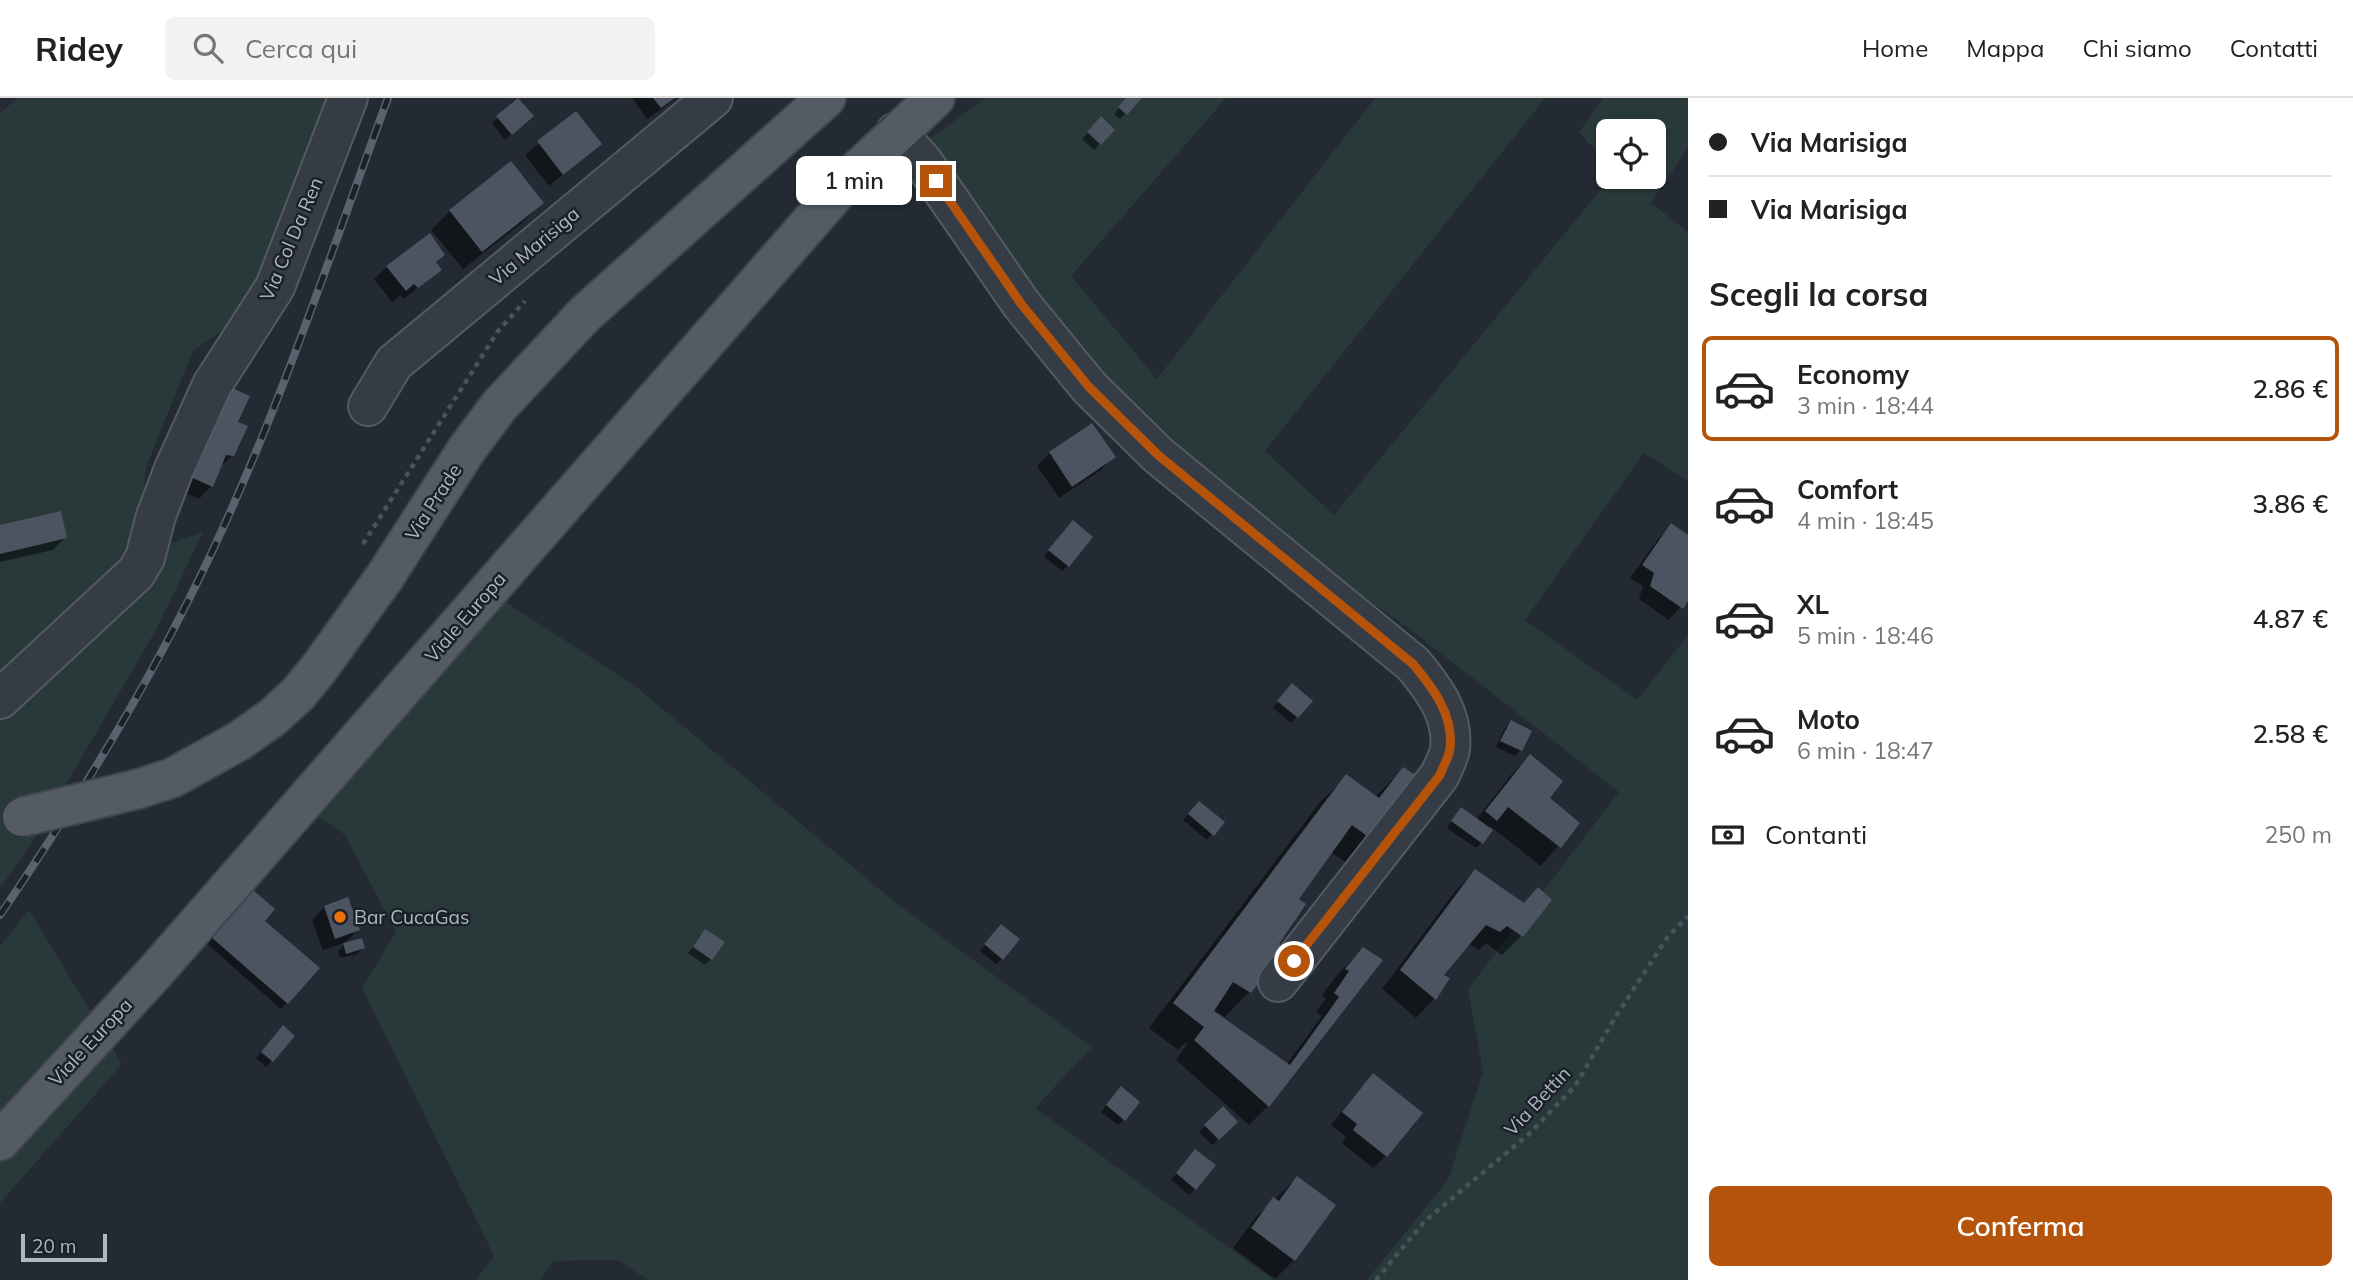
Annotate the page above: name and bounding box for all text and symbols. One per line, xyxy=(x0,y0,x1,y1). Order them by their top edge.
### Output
search box xyxy=(165,17,655,80)
text: Ridey xyxy=(35,28,123,69)
icon: search xyxy=(189,29,227,67)
text: Cerca qui xyxy=(245,32,357,65)
text: Home xyxy=(1862,33,1928,63)
text: Mappa xyxy=(1966,33,2044,63)
text: Chi siamo xyxy=(2082,33,2192,63)
text: Contatti xyxy=(2230,33,2318,63)
map controls xyxy=(1596,119,1666,189)
button: locate xyxy=(1596,119,1666,189)
text: Via Marisiga xyxy=(1751,126,1908,159)
callout: 1 min xyxy=(796,156,912,206)
route end xyxy=(920,165,952,197)
text: 1 min xyxy=(824,166,884,195)
street label: Via Col Da Ren xyxy=(254,174,328,304)
text: Via Marisiga xyxy=(1751,193,1908,226)
street label: Via Marisiga xyxy=(484,201,584,291)
text: Scegli la corsa xyxy=(1709,274,1928,314)
icon: car xyxy=(1713,357,1776,420)
text: Economy xyxy=(1797,358,1909,391)
text: 2.86 € xyxy=(2252,372,2328,405)
text: 3 min · 18:44 xyxy=(1797,391,1934,420)
street label: Via Prade xyxy=(399,459,467,545)
icon: car xyxy=(1713,472,1776,535)
text: Comfort xyxy=(1797,473,1898,506)
text: 3.86 € xyxy=(2252,487,2328,520)
text: 4 min · 18:45 xyxy=(1797,506,1934,535)
street label: Viale Europa xyxy=(419,567,511,667)
icon: car xyxy=(1713,587,1776,650)
text: XL xyxy=(1797,588,1829,621)
text: 4.87 € xyxy=(2252,602,2328,635)
text: 5 min · 18:46 xyxy=(1797,621,1934,650)
icon: car xyxy=(1713,702,1776,765)
text: Moto xyxy=(1797,703,1860,736)
text: 2.58 € xyxy=(2252,717,2328,750)
text: 6 min · 18:47 xyxy=(1797,736,1934,765)
icon: cash xyxy=(1709,816,1747,854)
text: Contanti xyxy=(1765,818,1867,851)
text: 250 m xyxy=(2264,820,2332,849)
place label: Bar CucaGas xyxy=(354,905,469,929)
marker: Bar CucaGas xyxy=(332,909,348,925)
route start xyxy=(1278,945,1310,977)
street label: Viale Europa xyxy=(43,993,137,1091)
street label: Via Bettin xyxy=(1499,1061,1575,1141)
button: Conferma xyxy=(1709,1186,2332,1266)
scale bar xyxy=(21,1231,107,1263)
text: 20 m xyxy=(32,1234,76,1258)

